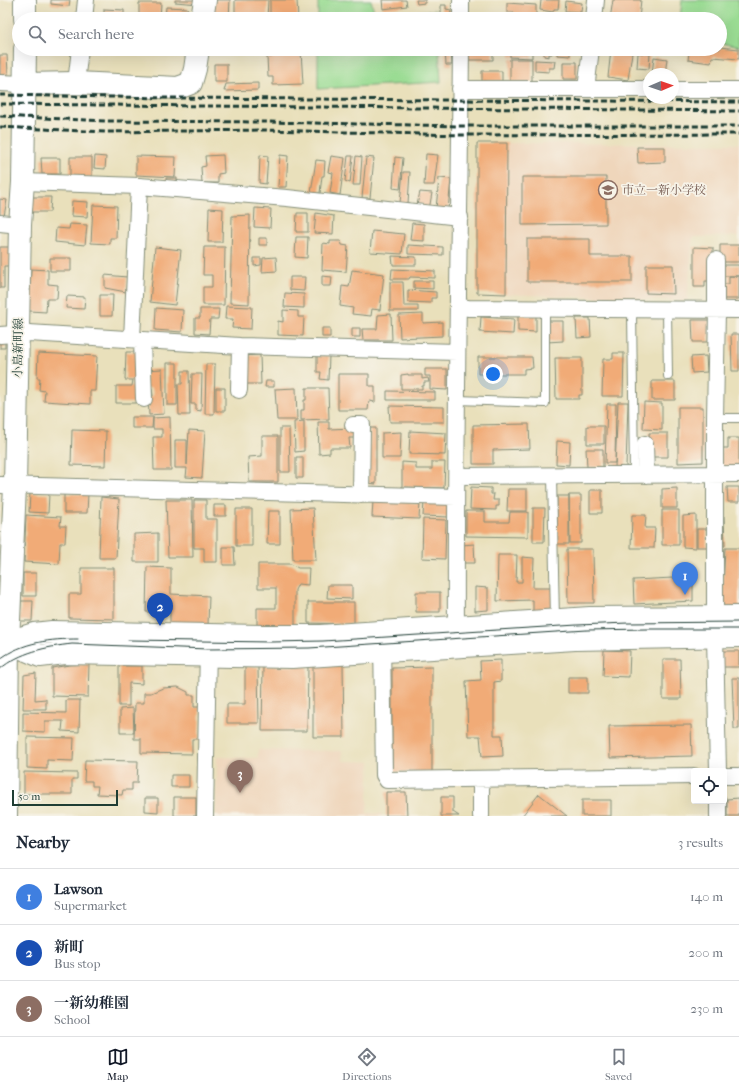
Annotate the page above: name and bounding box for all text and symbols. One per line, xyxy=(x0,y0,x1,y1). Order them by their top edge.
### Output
search box xyxy=(12,12,727,56)
icon: search xyxy=(26,23,48,45)
text: Search here xyxy=(58,25,134,43)
north arrow xyxy=(643,68,679,104)
school or university icon: 市立一新小学校 xyxy=(597,179,619,201)
place label: 市立一新小学校 xyxy=(622,183,706,197)
street label: 小島新町線 xyxy=(10,318,26,378)
your location xyxy=(483,364,503,384)
pin: 1 xyxy=(672,562,698,595)
pin: 2 xyxy=(147,593,173,626)
pin: 3 xyxy=(227,760,253,793)
map controls xyxy=(691,768,727,804)
button: locate xyxy=(691,768,727,804)
scale bar xyxy=(12,788,118,807)
text: 50 m xyxy=(18,790,40,803)
text: Nearby xyxy=(16,832,70,852)
text: 3 results xyxy=(678,835,723,850)
text: Lawson xyxy=(54,880,103,898)
text: 1 xyxy=(27,889,31,904)
text: 140 m xyxy=(690,889,723,904)
text: Supermarket xyxy=(54,898,127,913)
text: 新町 xyxy=(54,938,84,956)
text: 2 xyxy=(26,945,32,960)
text: 200 m xyxy=(688,945,723,960)
text: Bus stop xyxy=(54,956,100,971)
text: 一新幼稚園 xyxy=(54,994,129,1012)
text: 3 xyxy=(26,1001,32,1016)
text: 230 m xyxy=(690,1001,723,1016)
text: School xyxy=(54,1012,90,1027)
tab: Map xyxy=(107,1046,129,1083)
tab: Directions xyxy=(342,1046,392,1083)
tab: Saved xyxy=(605,1046,632,1083)

